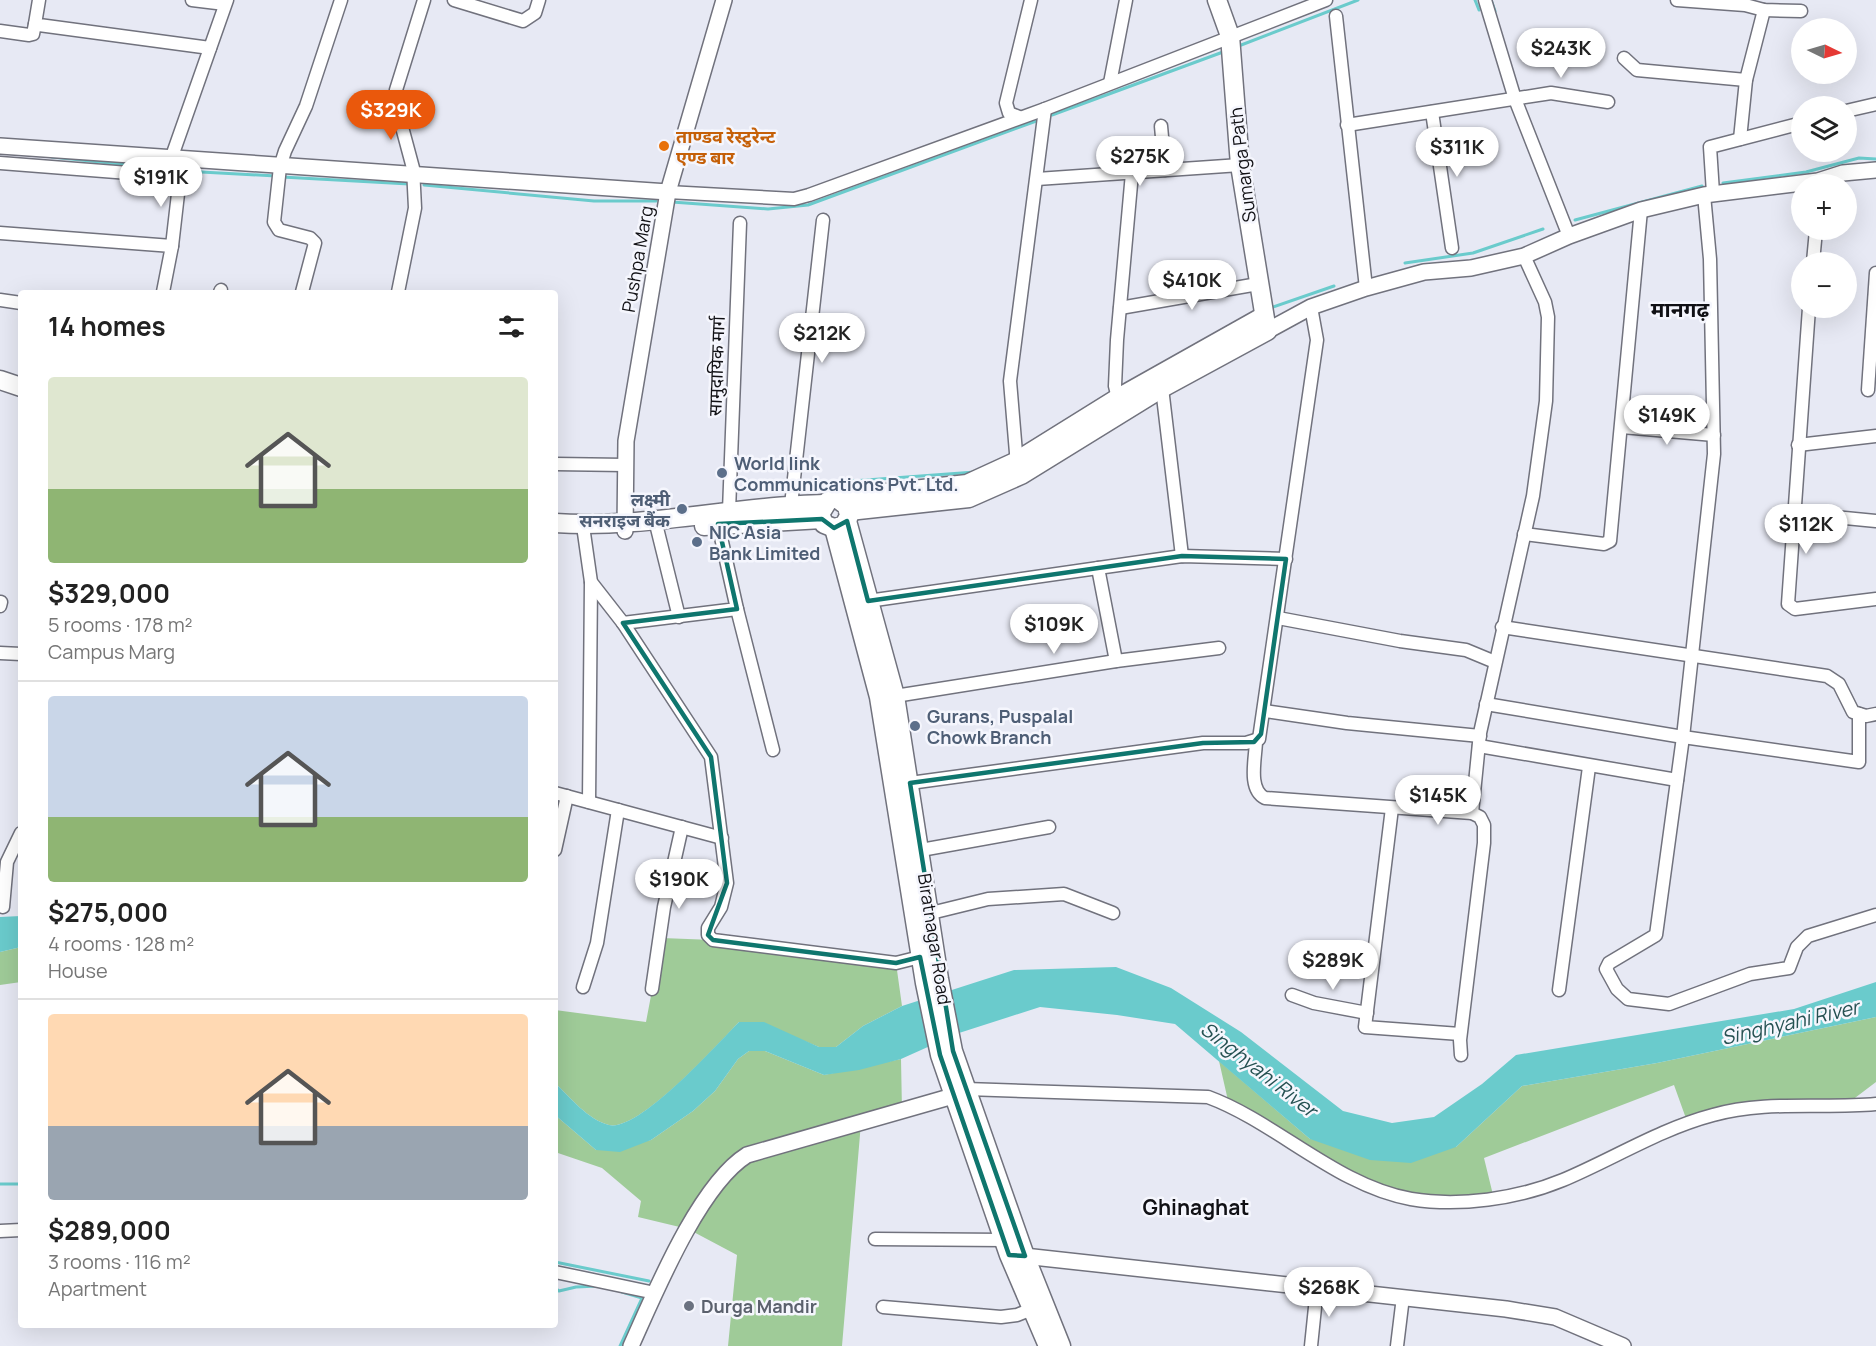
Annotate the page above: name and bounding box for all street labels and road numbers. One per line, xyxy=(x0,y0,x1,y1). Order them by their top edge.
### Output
street label: Sumarga Path xyxy=(1223,106,1261,224)
street label: Pushpa Marg xyxy=(616,204,658,314)
street label: सामुदायिक मार्ग xyxy=(702,315,731,416)
street label: Biratnagar Road xyxy=(913,872,957,1006)

